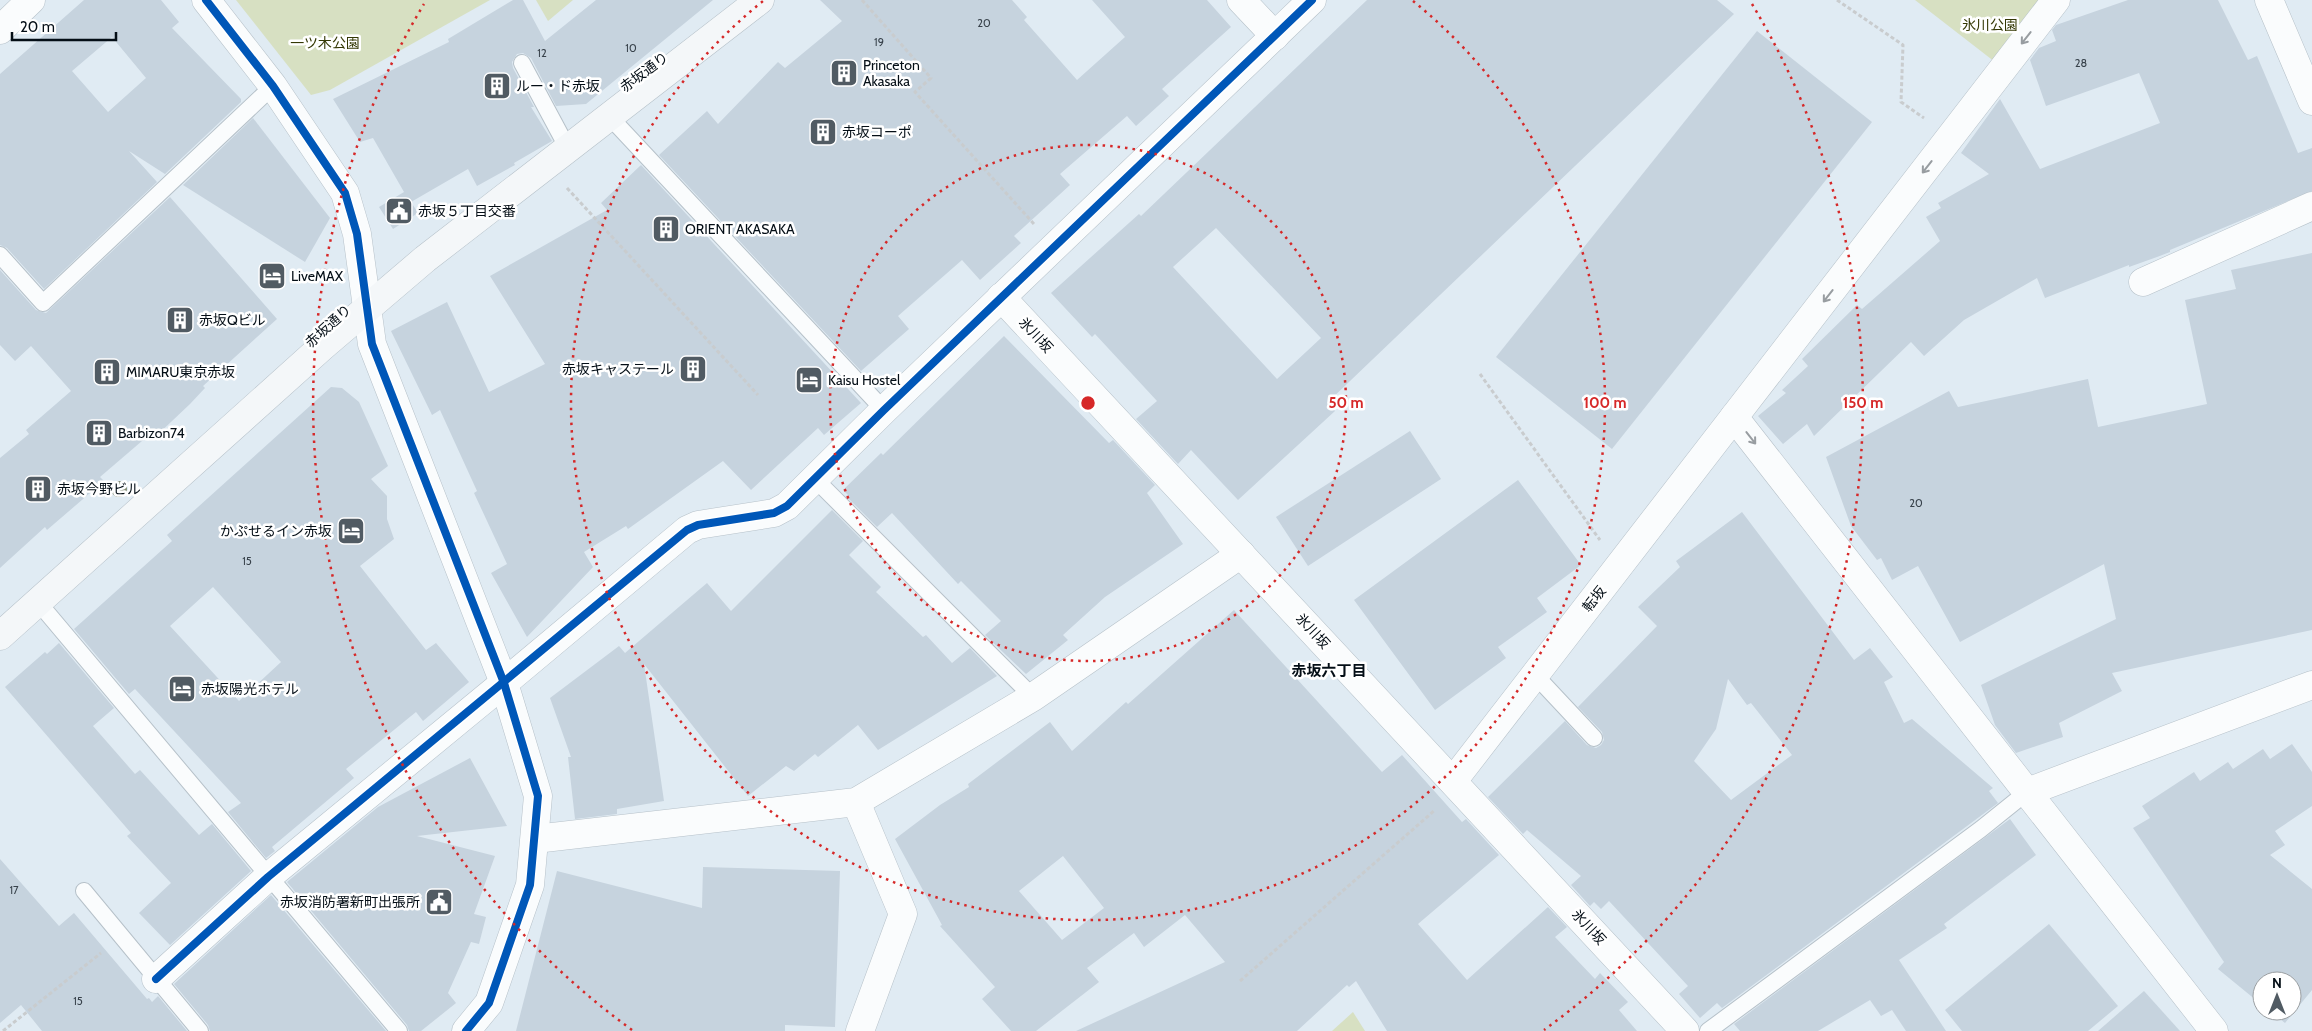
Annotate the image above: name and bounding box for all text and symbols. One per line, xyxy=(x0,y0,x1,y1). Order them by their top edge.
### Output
scale bar xyxy=(12,10,116,42)
house number: 20 xyxy=(977,16,991,30)
park label: 氷川公園 xyxy=(1962,16,2018,34)
text: 20 m xyxy=(20,18,55,36)
one-way arrow xyxy=(2021,31,2032,44)
park label: 一ツ木公園 xyxy=(290,34,360,52)
house number: 19 xyxy=(874,35,884,49)
house number: 10 xyxy=(625,41,637,55)
house number: 12 xyxy=(537,46,547,60)
street label: 赤坂通り xyxy=(616,48,672,96)
place label: Princeton Akasaka xyxy=(863,56,920,90)
house number: 28 xyxy=(2075,56,2087,70)
building icon: Princeton Akasaka xyxy=(829,58,859,88)
building icon: ルー・ド赤坂 xyxy=(482,71,512,101)
place label: ルー・ド赤坂 xyxy=(516,77,600,95)
building icon: 赤坂コーポ xyxy=(808,117,838,147)
place label: 赤坂コーポ xyxy=(842,123,912,141)
one-way arrow xyxy=(1921,160,1932,173)
public building icon: 赤坂５丁目交番 xyxy=(384,196,414,226)
place label: 赤坂５丁目交番 xyxy=(418,202,516,220)
building icon: ORIENT AKASAKA xyxy=(651,214,681,244)
place label: ORIENT AKASAKA xyxy=(685,220,795,238)
hotel icon: LiveMAX xyxy=(257,261,287,291)
place label: LiveMAX xyxy=(291,267,344,285)
one-way arrow xyxy=(1822,289,1833,302)
street label: 赤坂通り xyxy=(301,301,355,351)
building icon: 赤坂Qビル xyxy=(165,305,195,335)
place label: 赤坂Qビル xyxy=(199,311,266,329)
street label: 氷川坂 xyxy=(1015,314,1057,356)
building icon: 赤坂キャステール xyxy=(678,354,708,384)
building icon: MIMARU東京赤坂 xyxy=(92,357,122,387)
place label: 赤坂キャステール xyxy=(562,360,674,378)
place label: MIMARU東京赤坂 xyxy=(126,363,235,381)
hotel icon: Kaisu Hostel xyxy=(794,365,824,395)
place label: Kaisu Hostel xyxy=(828,371,901,389)
centre of rings xyxy=(1079,394,1097,412)
text: 50 m xyxy=(1328,394,1364,412)
text: 100 m xyxy=(1583,394,1627,412)
text: 150 m xyxy=(1843,394,1883,412)
building icon: Barbizon74 xyxy=(84,418,114,448)
place label: Barbizon74 xyxy=(118,424,185,442)
one-way arrow xyxy=(1745,431,1756,444)
building icon: 赤坂今野ビル xyxy=(23,474,53,504)
place label: 赤坂今野ビル xyxy=(57,480,141,498)
house number: 20 xyxy=(1909,496,1923,510)
hotel icon: かぷせるイン赤坂 xyxy=(336,516,366,546)
place label: かぷせるイン赤坂 xyxy=(220,522,332,540)
house number: 15 xyxy=(242,554,252,568)
street label: 転坂 xyxy=(1578,582,1610,616)
street label: 氷川坂 xyxy=(1292,610,1334,652)
district label: 赤坂六丁目 xyxy=(1291,662,1367,680)
hotel icon: 赤坂陽光ホテル xyxy=(167,674,197,704)
place label: 赤坂陽光ホテル xyxy=(201,680,299,698)
house number: 17 xyxy=(9,883,19,897)
public building icon: 赤坂消防署新町出張所 xyxy=(424,887,454,917)
place label: 赤坂消防署新町出張所 xyxy=(280,893,420,911)
street label: 氷川坂 xyxy=(1568,906,1610,948)
north arrow xyxy=(2252,971,2302,1021)
text: N xyxy=(2272,974,2282,992)
house number: 15 xyxy=(73,994,83,1008)

